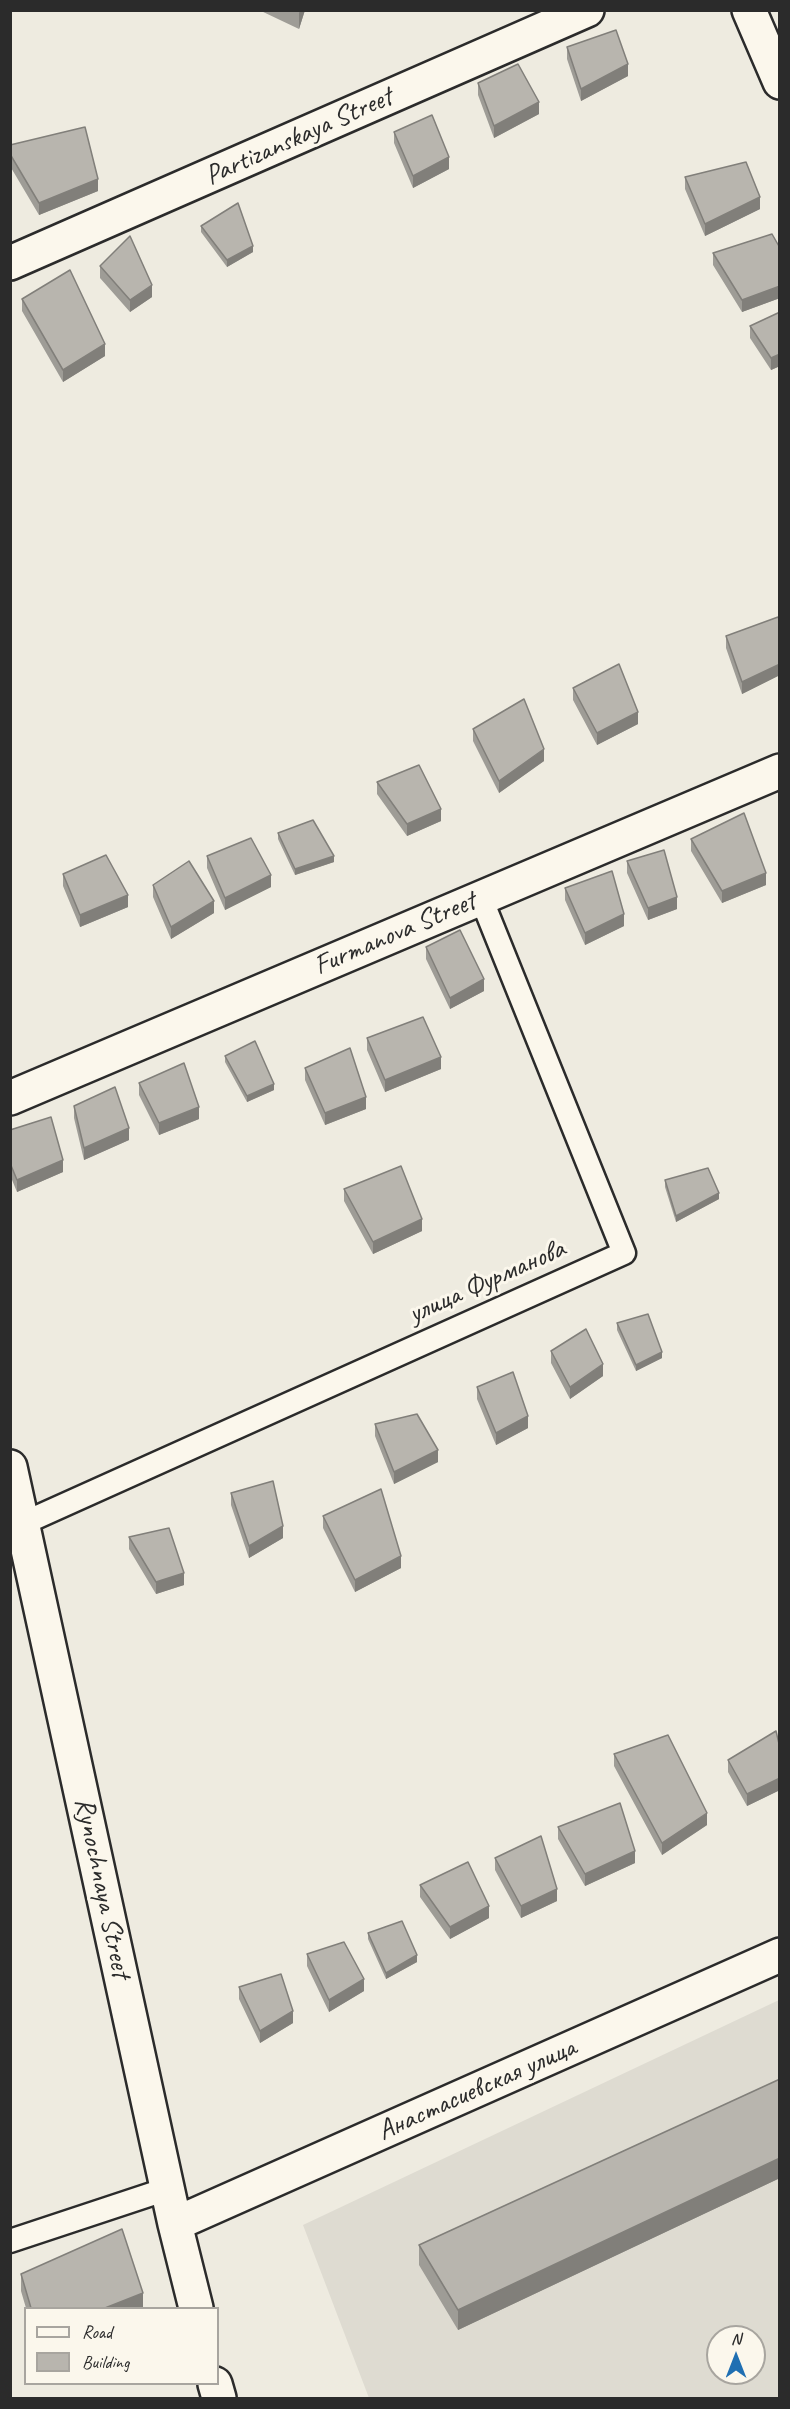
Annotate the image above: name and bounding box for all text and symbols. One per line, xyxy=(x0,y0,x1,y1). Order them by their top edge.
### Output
street label: Partizanskaya Street xyxy=(200,81,398,193)
street label: Furmanova Street xyxy=(309,885,481,983)
street label: улица Фурманова xyxy=(404,1233,570,1331)
street label: Rynochnaya Street xyxy=(67,1795,137,1981)
street label: Анастасиевская улица xyxy=(373,2031,581,2149)
legend xyxy=(24,2307,219,2385)
text: Road xyxy=(82,2321,112,2343)
north arrow xyxy=(706,2325,766,2385)
text: N xyxy=(731,2329,741,2349)
text: Building xyxy=(82,2351,129,2373)

